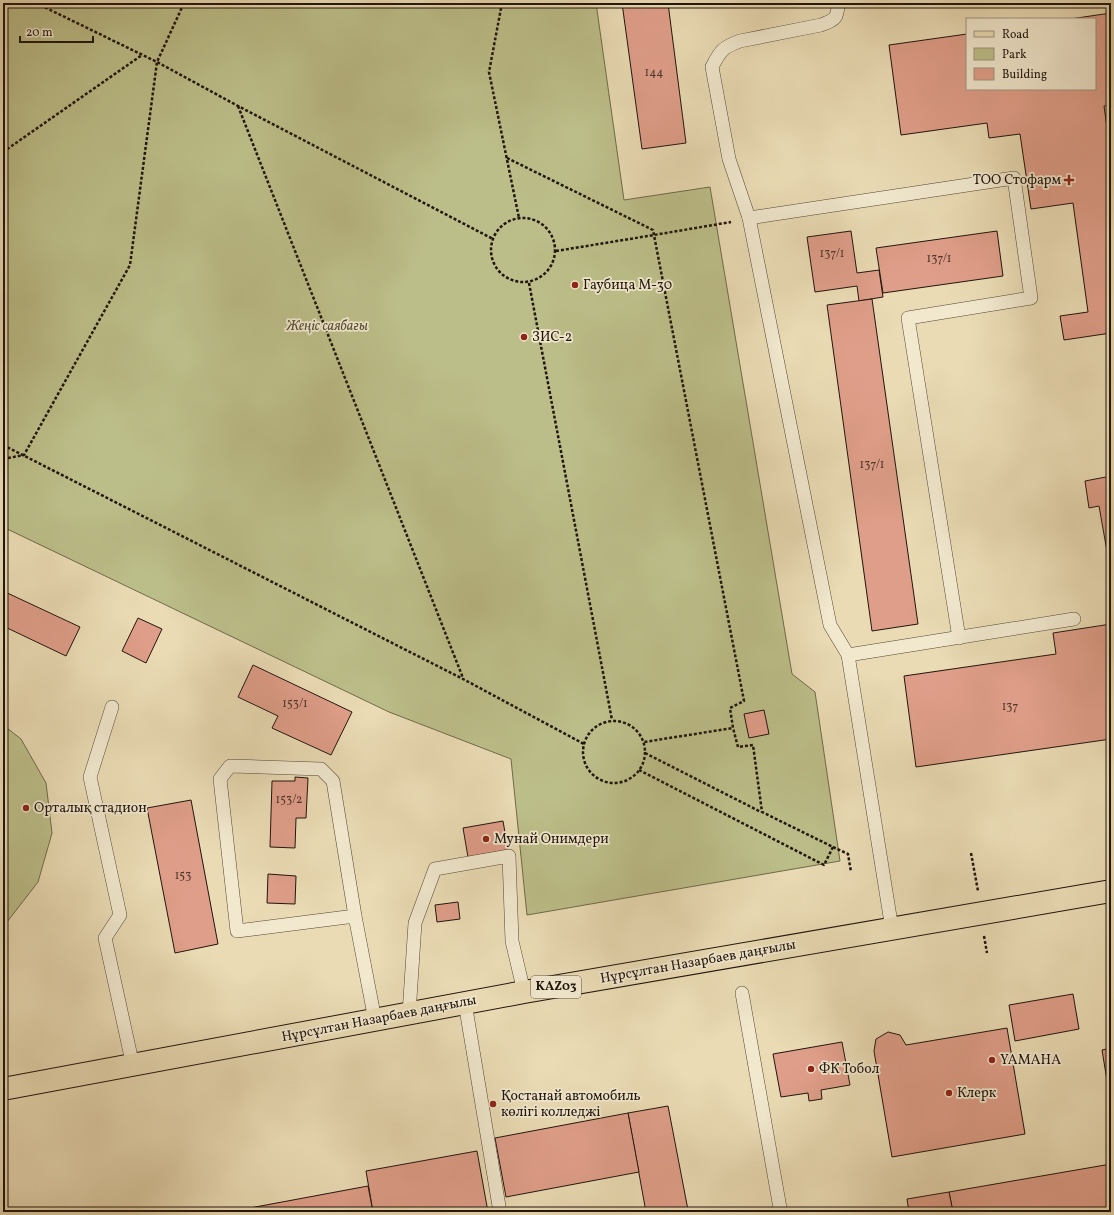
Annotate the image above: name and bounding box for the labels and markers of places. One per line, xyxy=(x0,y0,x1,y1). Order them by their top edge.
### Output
place label: ТОО Стофарм xyxy=(973,171,1061,190)
marker: ТОО Стофарм xyxy=(1064,175,1074,185)
place label: Гаубица М-30 xyxy=(583,276,672,295)
marker: Гаубица М-30 xyxy=(570,280,580,290)
place label: ЗИС-2 xyxy=(532,328,572,347)
marker: ЗИС-2 xyxy=(519,332,529,342)
place label: Орталық стадион xyxy=(34,799,147,818)
marker: Орталық стадион xyxy=(21,803,31,813)
place label: Мунай Онимдери xyxy=(494,830,609,849)
marker: Мунай Онимдери xyxy=(481,834,491,844)
place label: YAMAHA xyxy=(1000,1051,1061,1070)
marker: YAMAHA xyxy=(987,1055,997,1065)
place label: ФК Тобол xyxy=(819,1060,880,1079)
marker: ФК Тобол xyxy=(806,1064,816,1074)
place label: Клерк xyxy=(957,1084,997,1103)
place label: Қостанай автомобиль көлігі колледжі xyxy=(501,1087,641,1122)
marker: Клерк xyxy=(944,1088,954,1098)
marker: Қостанай автомобиль көлігі колледжі xyxy=(488,1099,498,1109)

